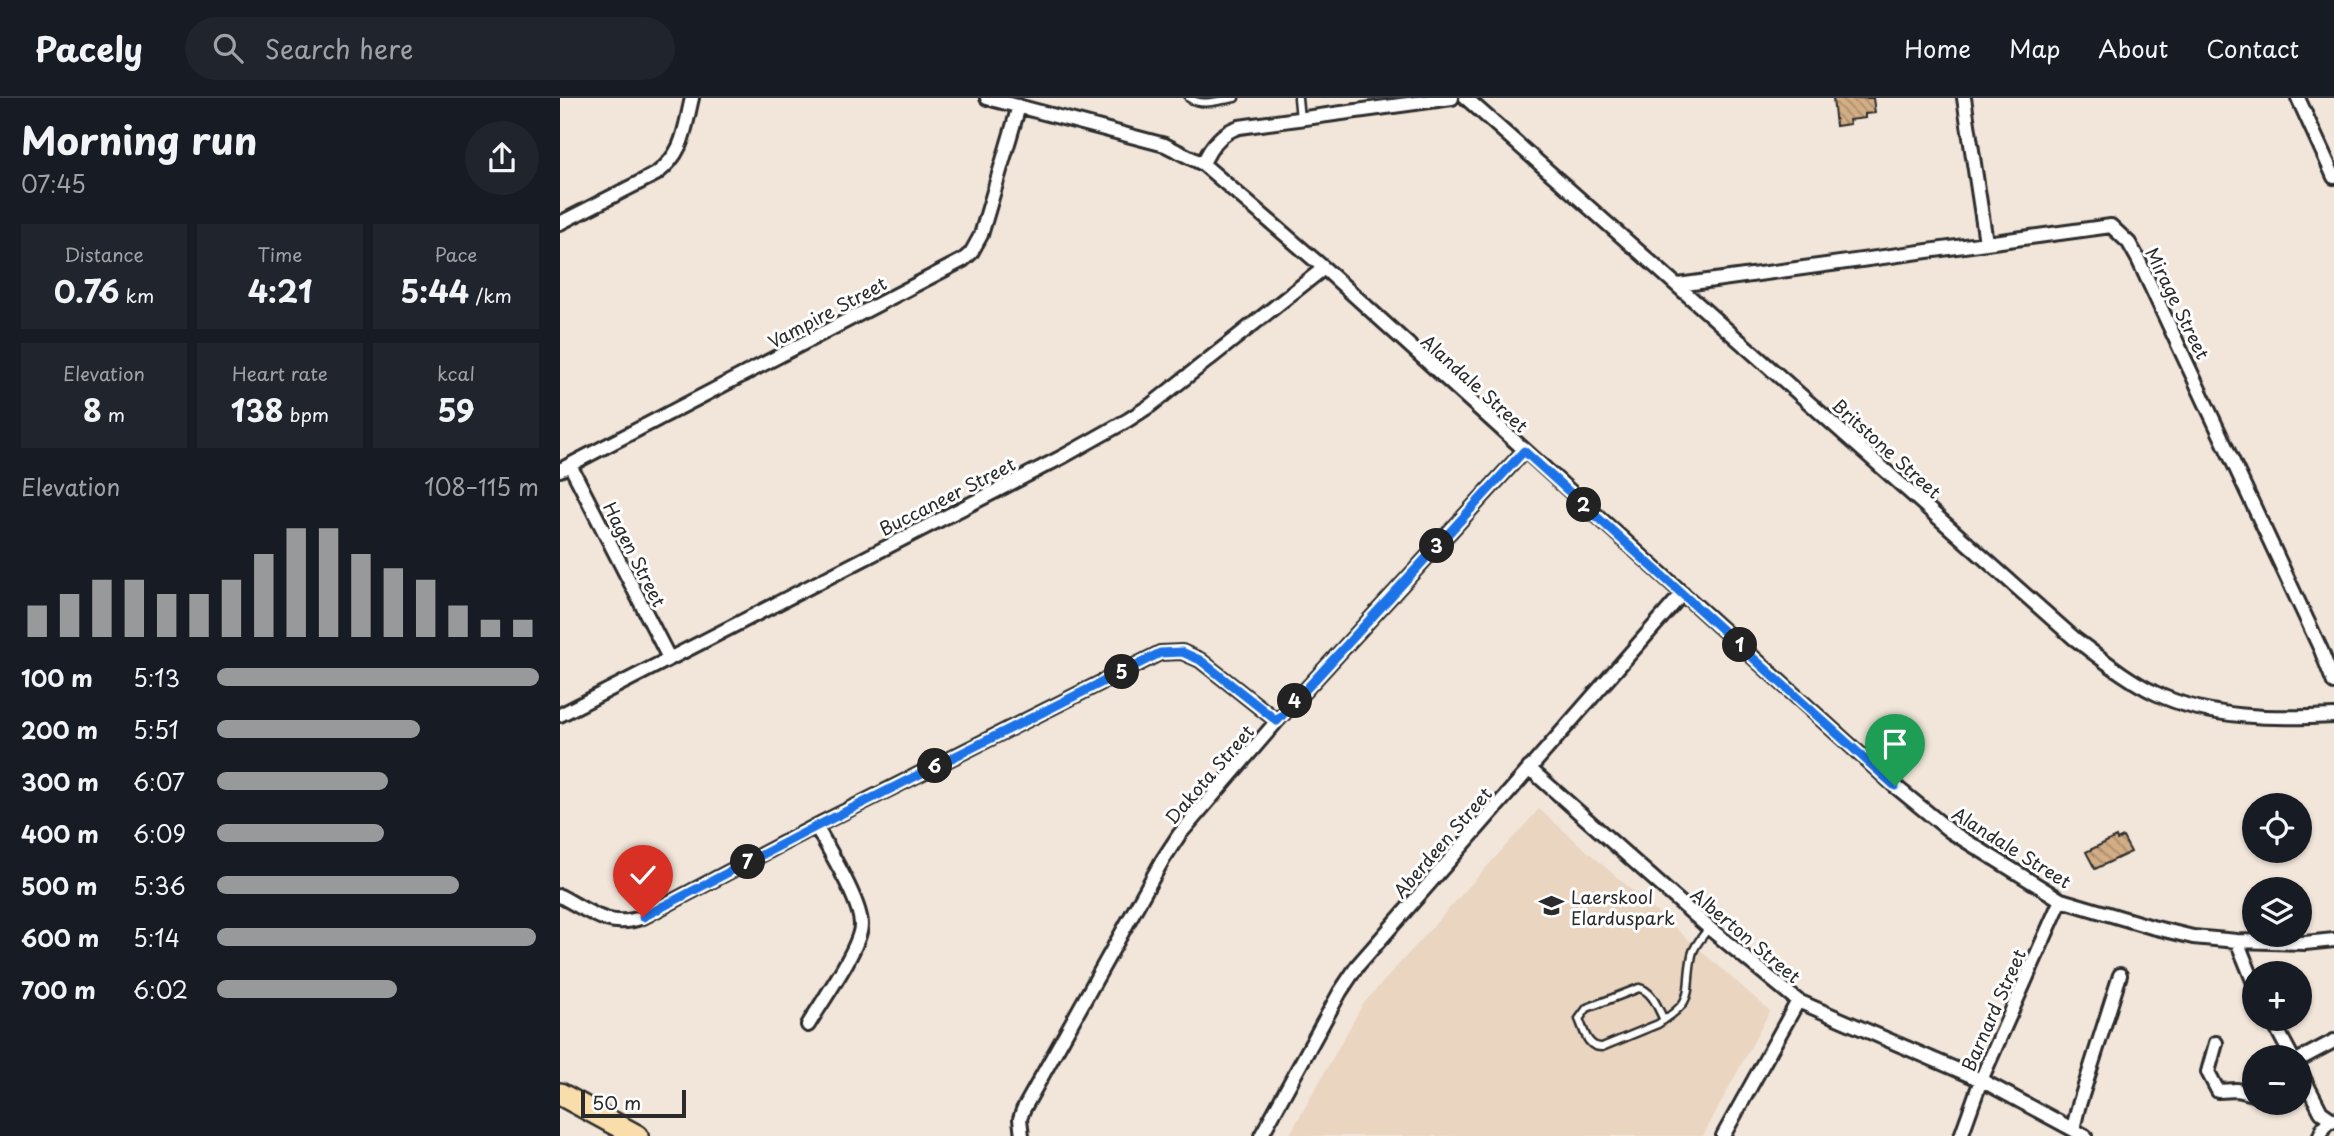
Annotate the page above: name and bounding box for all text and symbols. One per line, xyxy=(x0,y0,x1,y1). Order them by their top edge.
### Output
search box xyxy=(185,17,675,80)
text: Pacely xyxy=(35,23,143,73)
icon: search xyxy=(209,29,247,67)
text: Search here xyxy=(265,29,413,68)
text: Home xyxy=(1904,30,1971,66)
text: Map xyxy=(2009,30,2060,66)
text: About xyxy=(2098,30,2168,66)
text: Contact xyxy=(2206,30,2299,66)
text: Morning run xyxy=(21,111,257,168)
button: share xyxy=(465,121,539,195)
text: 07:45 xyxy=(21,166,86,201)
text: Distance xyxy=(64,240,144,268)
text: Time xyxy=(258,240,302,268)
text: Pace xyxy=(435,240,477,268)
street label: Mirage Street xyxy=(2139,243,2217,363)
text: 0.76 xyxy=(54,268,119,313)
text: 4:21 xyxy=(248,268,312,313)
text: 5:44 xyxy=(400,268,469,313)
street label: Vampire Street xyxy=(763,269,891,355)
text: km xyxy=(119,281,154,309)
text: /km xyxy=(469,281,512,309)
street label: Alandale Street xyxy=(1416,328,1534,438)
text: Elevation xyxy=(63,359,145,387)
text: Heart rate xyxy=(232,359,328,387)
text: kcal xyxy=(437,359,475,387)
text: 8 xyxy=(83,387,102,432)
text: 138 xyxy=(231,387,284,432)
text: 59 xyxy=(438,387,474,432)
street label: Britstone Street xyxy=(1826,392,1948,504)
text: m xyxy=(102,400,125,428)
text: bpm xyxy=(284,400,329,428)
street label: Buccaneer Street xyxy=(874,450,1020,542)
text: Elevation xyxy=(21,469,120,504)
text: 108–115 m xyxy=(424,469,539,504)
pin: 2 xyxy=(1566,488,1602,522)
text: 2 xyxy=(1577,490,1590,518)
street label: Hagen Street xyxy=(597,497,673,611)
pin: 3 xyxy=(1420,528,1454,564)
text: 3 xyxy=(1430,531,1443,559)
pin: 1 xyxy=(1722,628,1758,662)
text: 1 xyxy=(1735,630,1744,658)
pin: 5 xyxy=(1104,654,1140,690)
text: 5 xyxy=(1115,657,1128,685)
text: 100 m xyxy=(21,660,93,695)
text: 5:13 xyxy=(133,660,180,695)
pin: 4 xyxy=(1278,684,1312,718)
text: 4 xyxy=(1288,686,1301,714)
text: 200 m xyxy=(21,712,98,747)
text: 5:51 xyxy=(133,712,179,747)
pin xyxy=(1865,714,1925,786)
street label: Dakota Street xyxy=(1158,718,1260,830)
icon: arrive xyxy=(1876,725,1914,763)
pin: 6 xyxy=(918,748,952,784)
text: 6 xyxy=(928,751,941,779)
text: 300 m xyxy=(21,764,99,799)
text: 6:07 xyxy=(133,764,185,799)
street label: Aberdeen Street xyxy=(1386,781,1498,903)
map controls xyxy=(2242,793,2312,1115)
button: locate xyxy=(2242,793,2312,863)
street label: Alandale Street xyxy=(1947,800,2077,894)
text: 400 m xyxy=(21,816,99,851)
text: 6:09 xyxy=(133,816,186,851)
pin: 7 xyxy=(730,844,766,880)
pin xyxy=(613,845,673,917)
text: 7 xyxy=(742,847,753,875)
icon: check xyxy=(624,856,662,894)
text: 500 m xyxy=(21,868,98,903)
text: 5:36 xyxy=(133,868,186,903)
button: layers xyxy=(2242,877,2312,947)
street label: Alberton Street xyxy=(1685,881,1807,989)
place label: Laerskool Elarduspark xyxy=(1571,883,1675,931)
school or university icon: Laerskool Elarduspark xyxy=(1537,892,1565,920)
text: 600 m xyxy=(21,920,99,955)
text: 5:14 xyxy=(133,920,180,955)
street label: Barnard Street xyxy=(1954,945,2032,1075)
button: + xyxy=(2242,961,2312,1031)
text: 700 m xyxy=(21,972,96,1007)
text: 6:02 xyxy=(133,972,188,1007)
button: − xyxy=(2242,1045,2312,1115)
scale bar xyxy=(581,1087,686,1119)
text: 50 m xyxy=(592,1088,641,1116)

